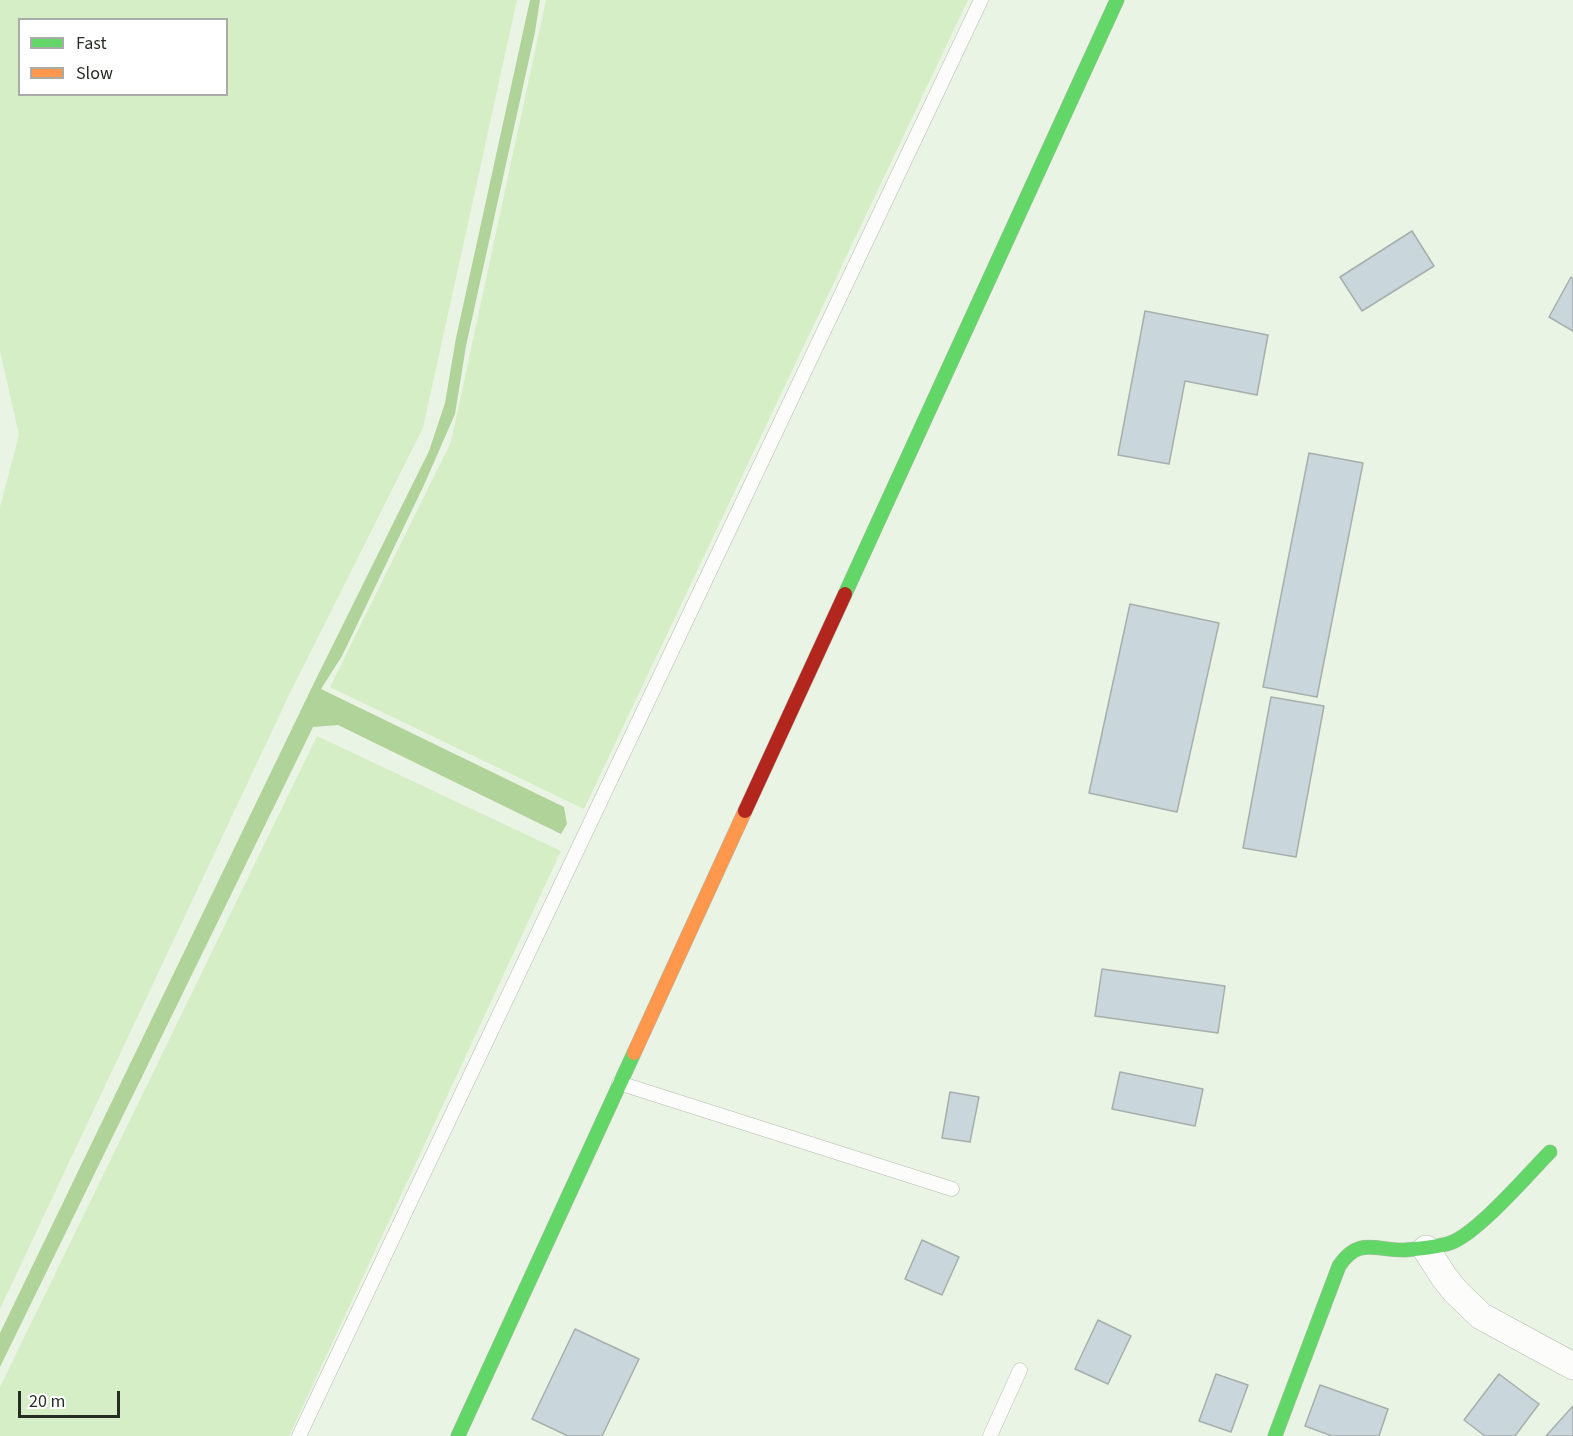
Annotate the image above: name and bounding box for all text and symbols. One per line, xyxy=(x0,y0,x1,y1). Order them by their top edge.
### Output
legend xyxy=(18,18,228,96)
text: Fast xyxy=(76,31,107,56)
text: Slow xyxy=(76,61,113,86)
scale bar xyxy=(21,1379,123,1417)
text: 20 m xyxy=(29,1389,65,1414)

